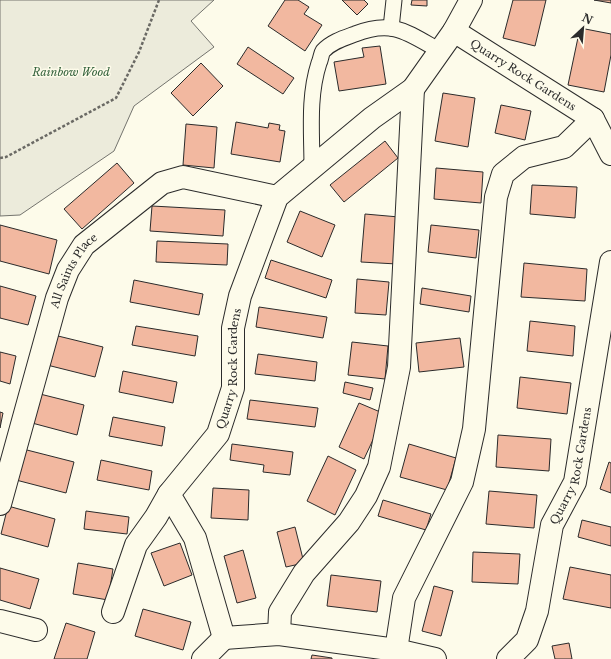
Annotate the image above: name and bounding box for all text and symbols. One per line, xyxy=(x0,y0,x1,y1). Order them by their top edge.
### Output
north arrow xyxy=(563,8,603,48)
text: N xyxy=(580,10,596,28)
street label: Quarry Rock Gardens xyxy=(468,36,579,114)
park label: Rainbow Wood xyxy=(31,65,110,79)
street label: All Saints Place xyxy=(47,230,100,311)
street label: Quarry Rock Gardens xyxy=(213,307,244,431)
street label: Quarry Rock Gardens xyxy=(547,406,594,527)

